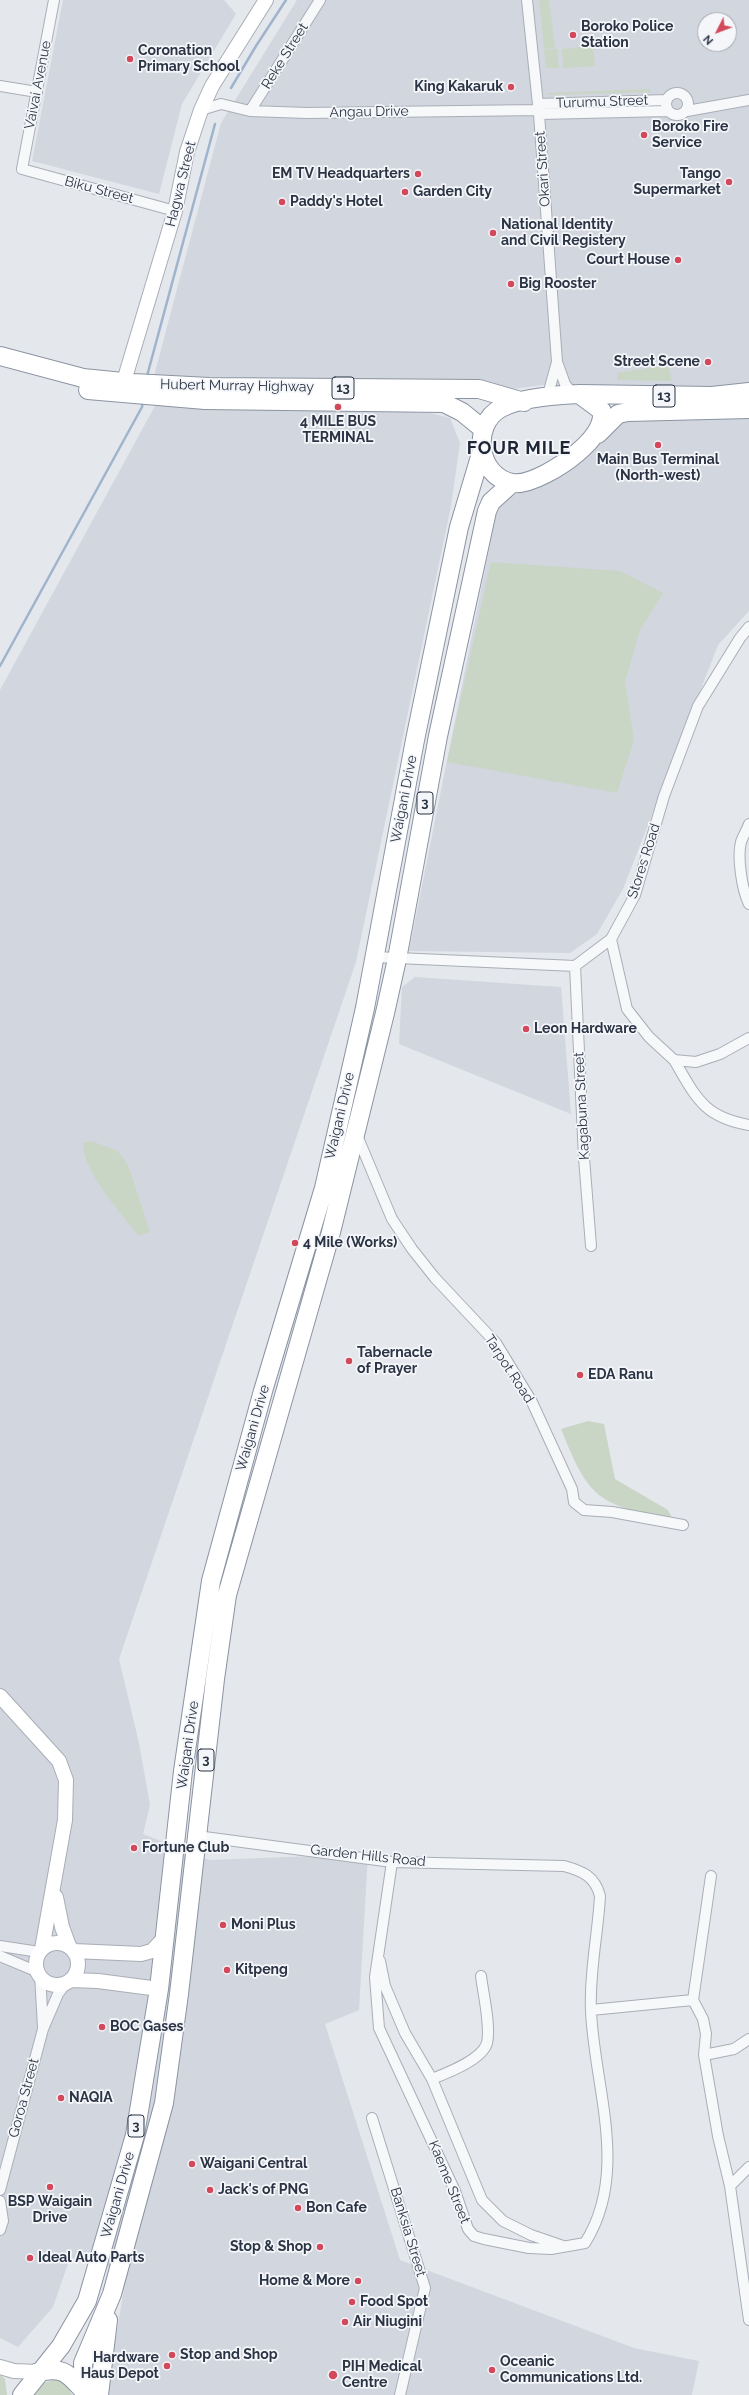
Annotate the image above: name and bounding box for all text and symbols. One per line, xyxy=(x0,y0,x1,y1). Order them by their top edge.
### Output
north arrow xyxy=(697,12,737,52)
place label: Boroko Police Station xyxy=(581,19,673,52)
street label: Reke Street xyxy=(258,20,312,92)
marker: Boroko Police Station xyxy=(568,30,578,40)
text: N xyxy=(701,32,716,47)
street label: Vaivai Avenue xyxy=(21,39,55,131)
place label: Coronation Primary School xyxy=(138,43,240,76)
marker: Coronation Primary School xyxy=(125,54,135,64)
place label: King Kakaruk xyxy=(414,79,503,95)
marker: King Kakaruk xyxy=(506,82,516,92)
street label: Turumu Street xyxy=(555,92,649,112)
street label: Angau Drive xyxy=(329,103,409,121)
place label: Boroko Fire Service xyxy=(652,119,728,152)
marker: Boroko Fire Service xyxy=(639,130,649,140)
street label: Okari Street xyxy=(532,131,554,207)
street label: Hagwa Street xyxy=(162,139,200,229)
place label: EM TV Headquarters xyxy=(272,166,410,182)
place label: Tango Supermarket xyxy=(634,166,721,198)
marker: EM TV Headquarters xyxy=(413,169,423,179)
street label: Biku Street xyxy=(63,173,135,207)
marker: Tango Supermarket xyxy=(724,177,734,187)
place label: Garden City xyxy=(413,184,492,200)
marker: Garden City xyxy=(400,187,410,197)
place label: Paddy's Hotel xyxy=(290,194,383,210)
marker: Paddy's Hotel xyxy=(277,197,287,207)
place label: National Identity and Civil Registery xyxy=(501,217,626,250)
marker: National Identity and Civil Registery xyxy=(488,228,498,238)
place label: Court House xyxy=(586,252,670,268)
marker: Court House xyxy=(673,255,683,265)
place label: Big Rooster xyxy=(519,276,596,292)
marker: Big Rooster xyxy=(506,279,516,289)
place label: Street Scene xyxy=(614,354,700,370)
marker: Street Scene xyxy=(703,357,713,367)
street label: Hubert Murray Highway xyxy=(160,376,314,396)
road number: 13 xyxy=(332,377,354,399)
road number: 13 xyxy=(653,385,675,407)
marker: 4 MILE BUS TERMINAL xyxy=(333,402,343,412)
place label: 4 MILE BUS TERMINAL xyxy=(300,414,376,446)
district label: FOUR MILE xyxy=(467,438,571,460)
marker: Main Bus Terminal (North-west) xyxy=(653,440,663,450)
place label: Main Bus Terminal (North-west) xyxy=(597,452,719,484)
street label: Waigani Drive xyxy=(387,754,421,844)
road number: 3 xyxy=(417,792,433,814)
street label: Stores Road xyxy=(624,821,664,901)
place label: Leon Hardware xyxy=(534,1021,637,1037)
marker: Leon Hardware xyxy=(521,1024,531,1034)
street label: Kagabuna Street xyxy=(571,1052,593,1160)
street label: Waigani Drive xyxy=(322,1071,358,1161)
place label: 4 Mile (Works) xyxy=(303,1235,397,1251)
marker: 4 Mile (Works) xyxy=(290,1238,300,1248)
street label: Tarpot Road xyxy=(481,1332,537,1406)
place label: Tabernacle of Prayer xyxy=(357,1345,432,1378)
marker: Tabernacle of Prayer xyxy=(344,1356,354,1366)
place label: EDA Ranu xyxy=(588,1367,653,1383)
marker: EDA Ranu xyxy=(575,1370,585,1380)
street label: Waigani Drive xyxy=(233,1383,273,1473)
street label: Waigani Drive xyxy=(173,1700,203,1790)
road number: 3 xyxy=(198,1749,214,1771)
place label: Fortune Club xyxy=(142,1840,229,1856)
street label: Garden Hills Road xyxy=(309,1842,427,1870)
marker: Fortune Club xyxy=(129,1843,139,1853)
place label: Moni Plus xyxy=(231,1917,296,1933)
marker: Moni Plus xyxy=(218,1920,228,1930)
place label: Kitpeng xyxy=(235,1962,288,1978)
marker: Kitpeng xyxy=(222,1965,232,1975)
place label: BOC Gases xyxy=(110,2019,183,2035)
marker: BOC Gases xyxy=(97,2022,107,2032)
street label: Goroa Street xyxy=(5,2057,43,2139)
place label: NAQIA xyxy=(69,2090,113,2106)
marker: NAQIA xyxy=(56,2093,66,2103)
road number: 3 xyxy=(128,2115,144,2137)
street label: Kaeme Street xyxy=(425,2138,473,2226)
street label: Waigani Drive xyxy=(98,2150,138,2240)
place label: Waigani Central xyxy=(200,2156,307,2172)
marker: Waigani Central xyxy=(187,2159,197,2169)
marker: BSP Waigain Drive xyxy=(45,2182,55,2192)
place label: Jack's of PNG xyxy=(218,2182,308,2198)
marker: Jack's of PNG xyxy=(205,2185,215,2195)
street label: Banksia Street xyxy=(386,2185,430,2279)
place label: BSP Waigain Drive xyxy=(8,2194,92,2226)
place label: Bon Cafe xyxy=(306,2200,367,2216)
marker: Bon Cafe xyxy=(293,2203,303,2213)
place label: Stop & Shop xyxy=(230,2239,312,2255)
marker: Stop & Shop xyxy=(315,2242,325,2252)
place label: Ideal Auto Parts xyxy=(38,2250,145,2266)
marker: Ideal Auto Parts xyxy=(25,2253,35,2263)
place label: Home & More xyxy=(259,2273,350,2289)
marker: Home & More xyxy=(353,2276,363,2286)
place label: Food Spot xyxy=(360,2294,428,2310)
marker: Food Spot xyxy=(347,2297,357,2307)
place label: Air Niugini xyxy=(353,2314,422,2330)
marker: Air Niugini xyxy=(340,2317,350,2327)
place label: Stop and Shop xyxy=(180,2347,278,2363)
place label: Hardware Haus Depot xyxy=(81,2350,159,2382)
marker: Stop and Shop xyxy=(167,2350,177,2360)
place label: Oceanic Communications Ltd. xyxy=(500,2354,642,2386)
place label: PIH Medical Centre xyxy=(342,2359,422,2392)
marker: Hardware Haus Depot xyxy=(162,2361,172,2371)
marker: Oceanic Communications Ltd. xyxy=(487,2365,497,2375)
marker: PIH Medical Centre xyxy=(327,2369,339,2381)

